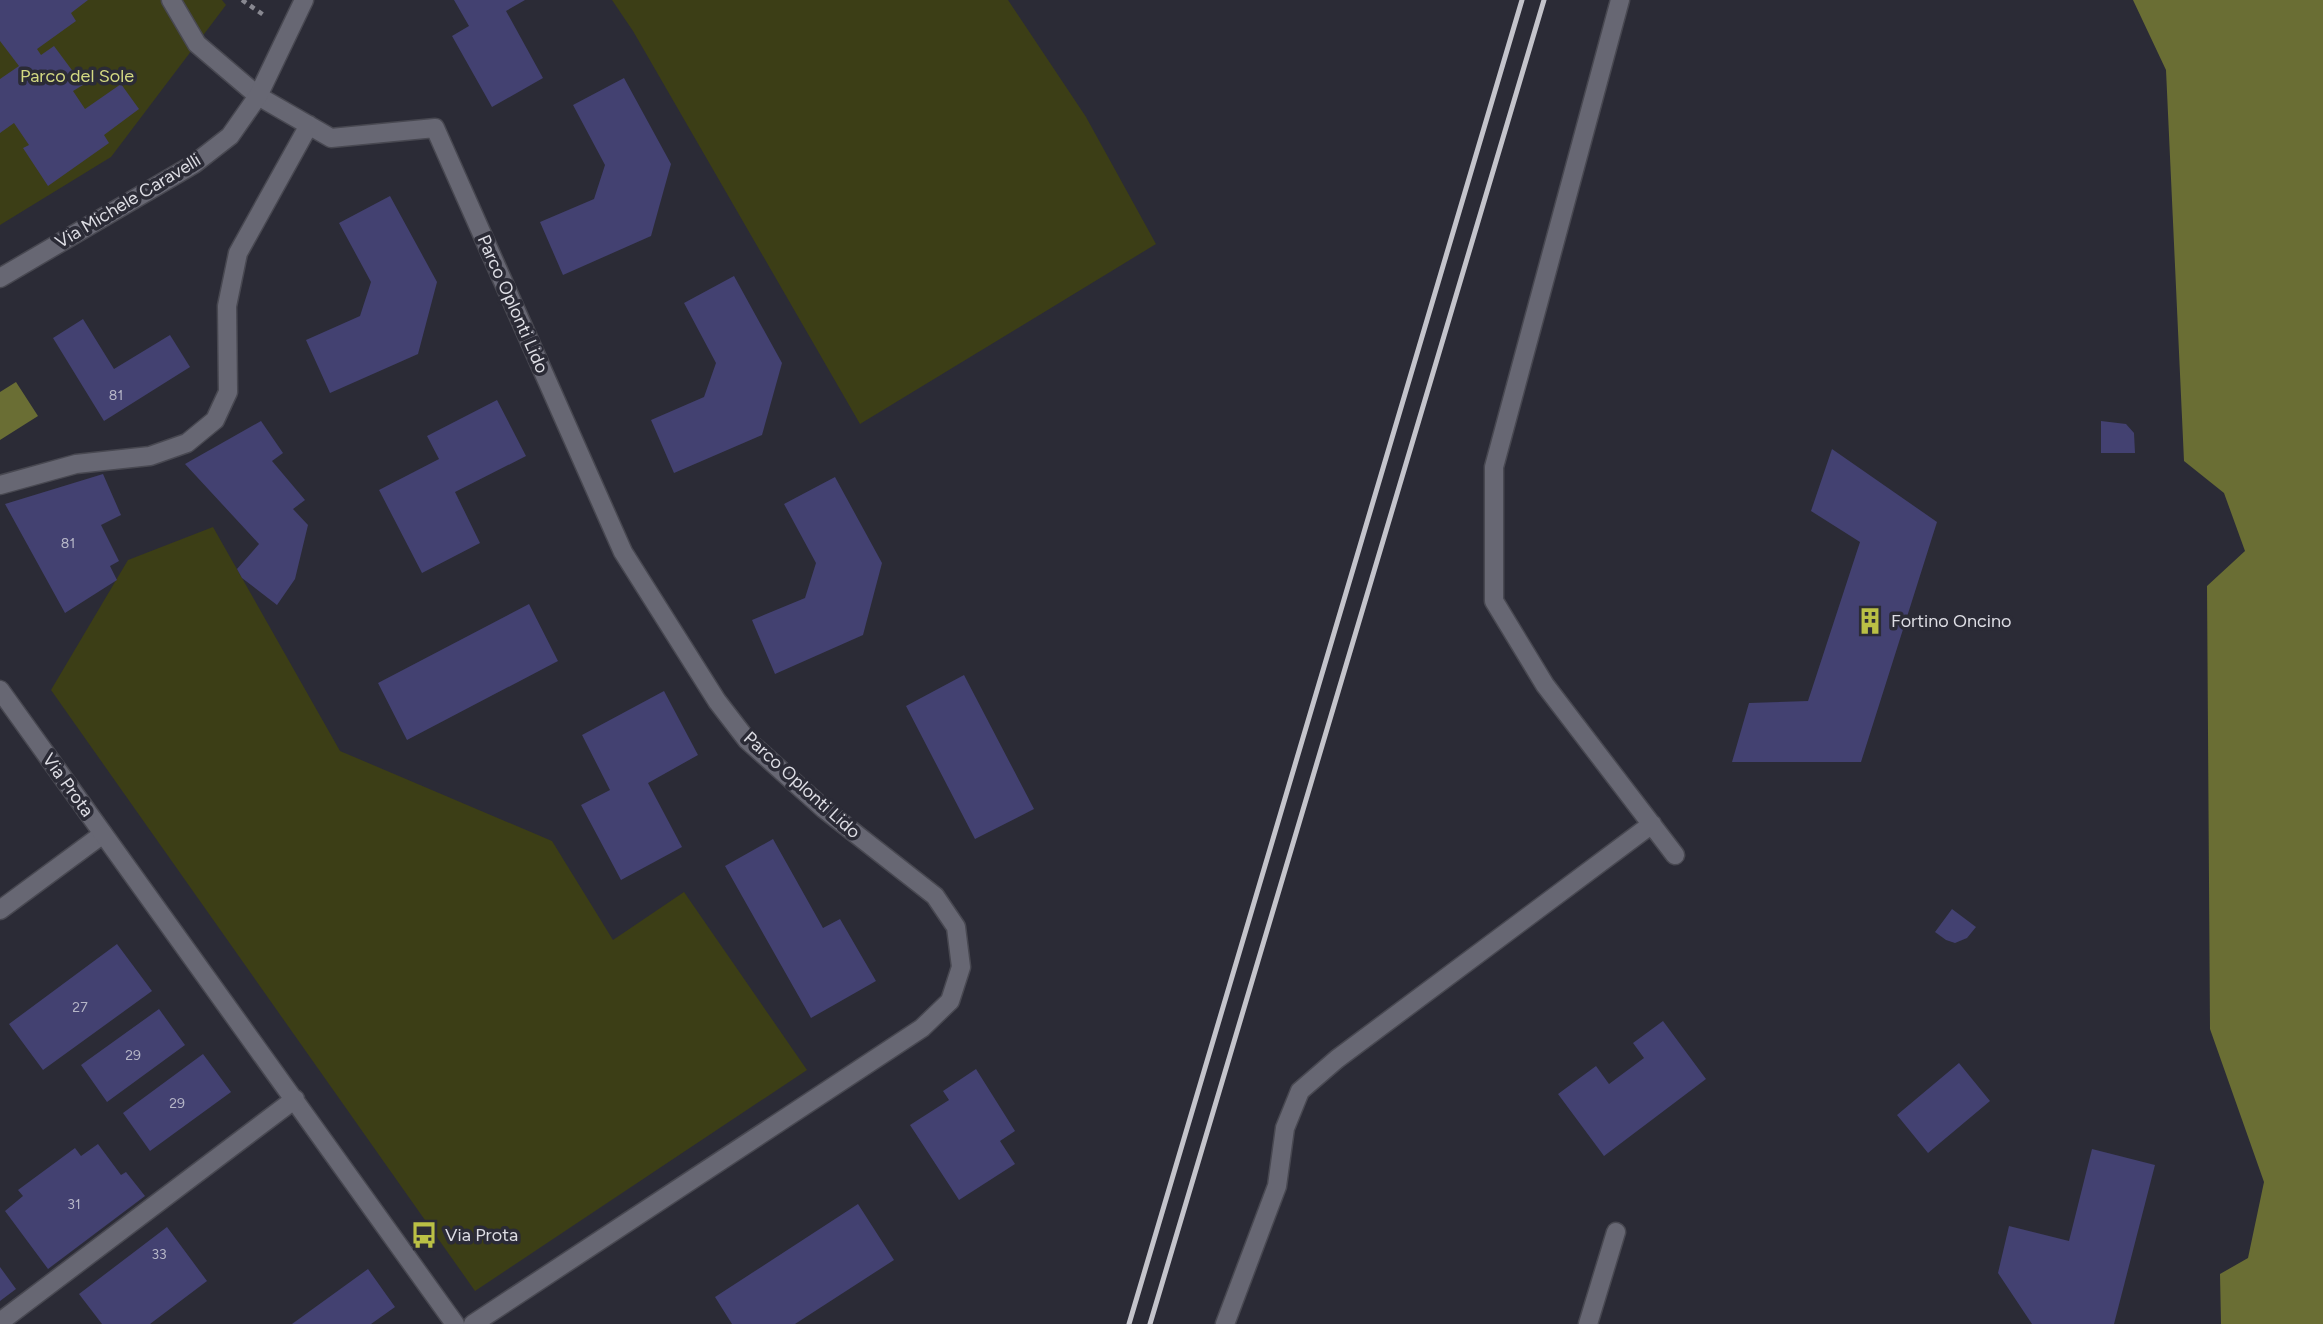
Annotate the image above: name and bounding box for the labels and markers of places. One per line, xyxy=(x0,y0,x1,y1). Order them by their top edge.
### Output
building icon: Fortino Oncino xyxy=(1855,606,1885,636)
place label: Fortino Oncino xyxy=(1891,610,2012,632)
bus stop icon: Via Prota xyxy=(409,1220,439,1250)
place label: Via Prota xyxy=(445,1224,518,1246)

